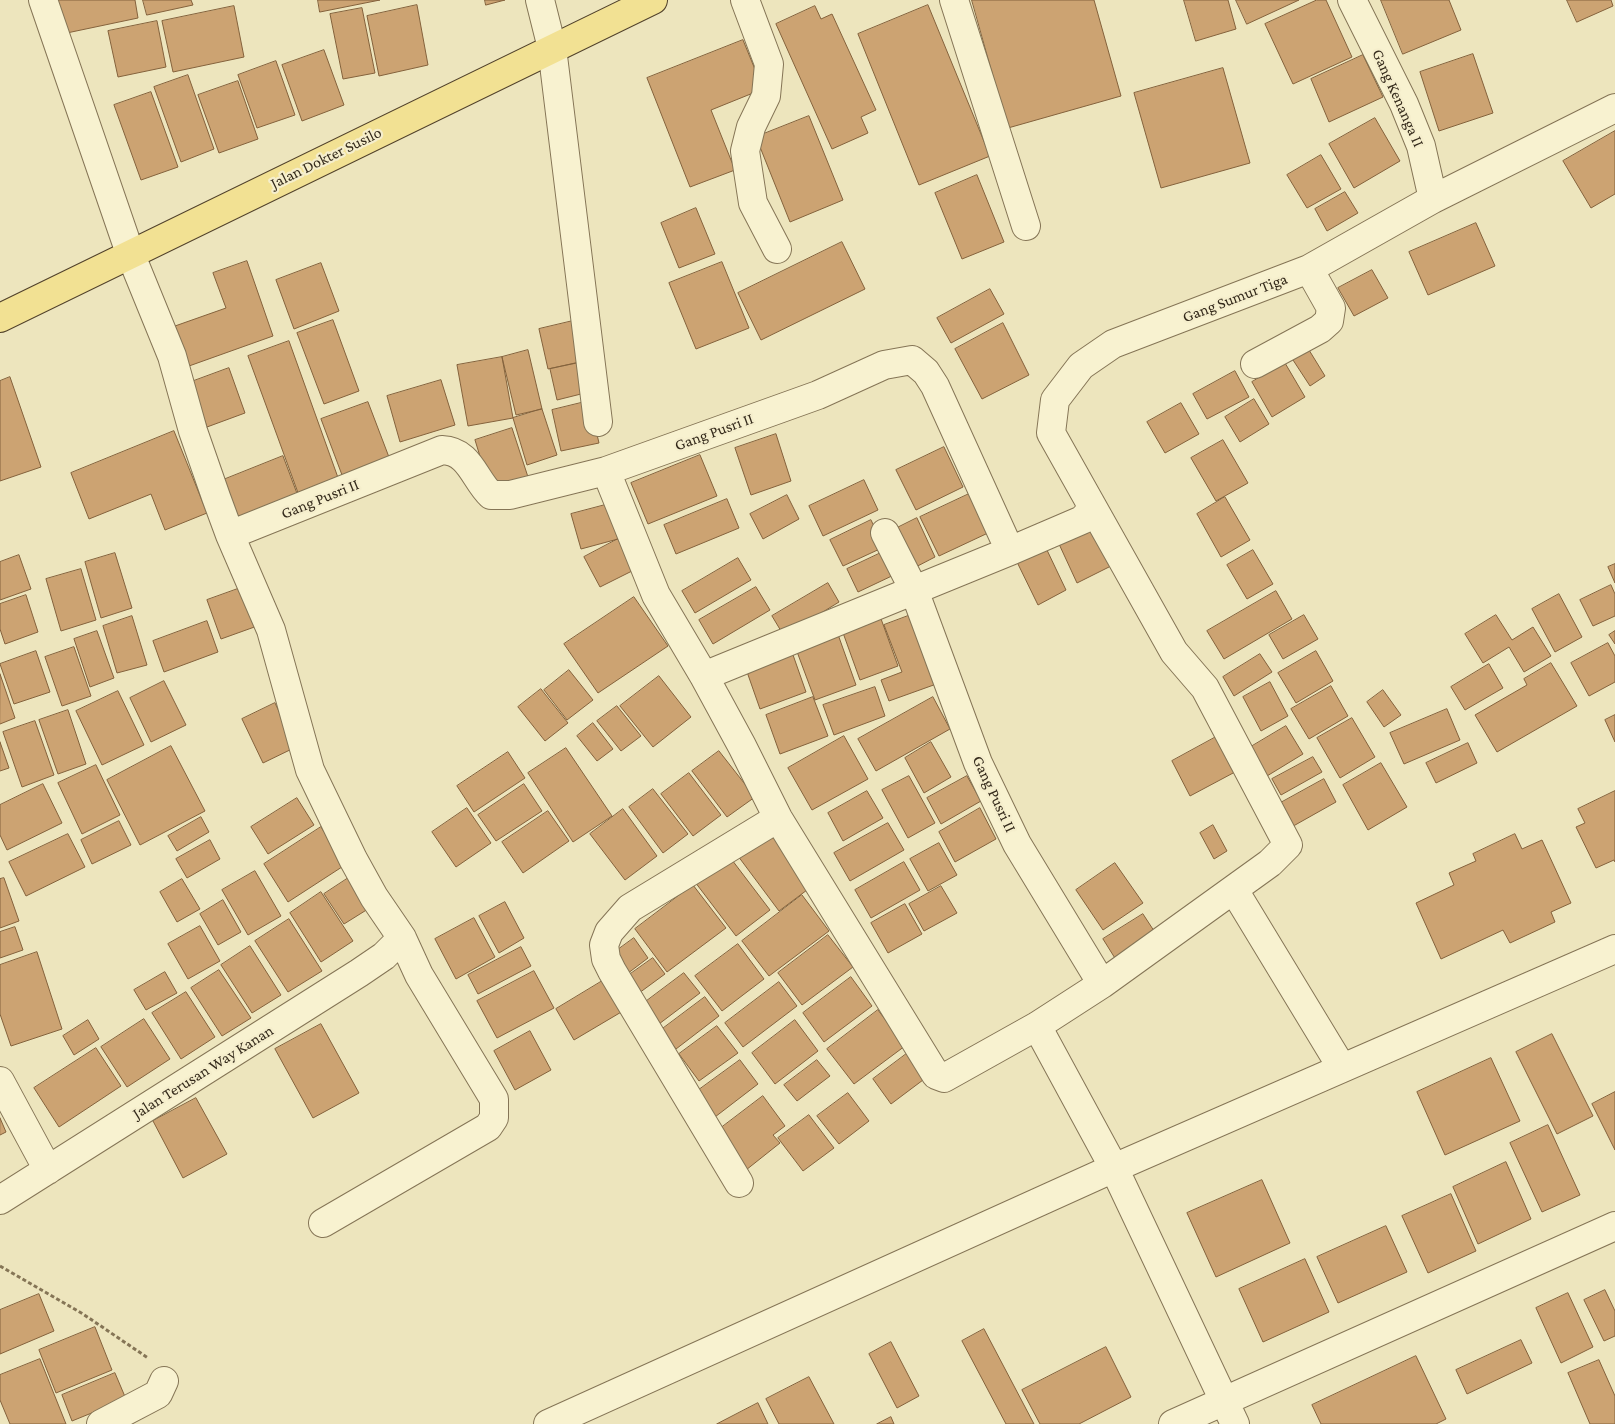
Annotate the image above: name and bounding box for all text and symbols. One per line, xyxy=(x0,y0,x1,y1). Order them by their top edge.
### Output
street label: Gang Kenanga II xyxy=(1368,46,1428,150)
street label: Jalan Dokter Susilo xyxy=(267,123,385,193)
street label: Gang Sumur Tiga xyxy=(1180,269,1290,327)
street label: Gang Pusri II xyxy=(672,409,756,455)
street label: Gang Pusri II xyxy=(278,475,362,523)
street label: Gang Pusri II xyxy=(968,753,1020,835)
street label: Jalan Terusan Way Kanan xyxy=(129,1021,277,1123)

